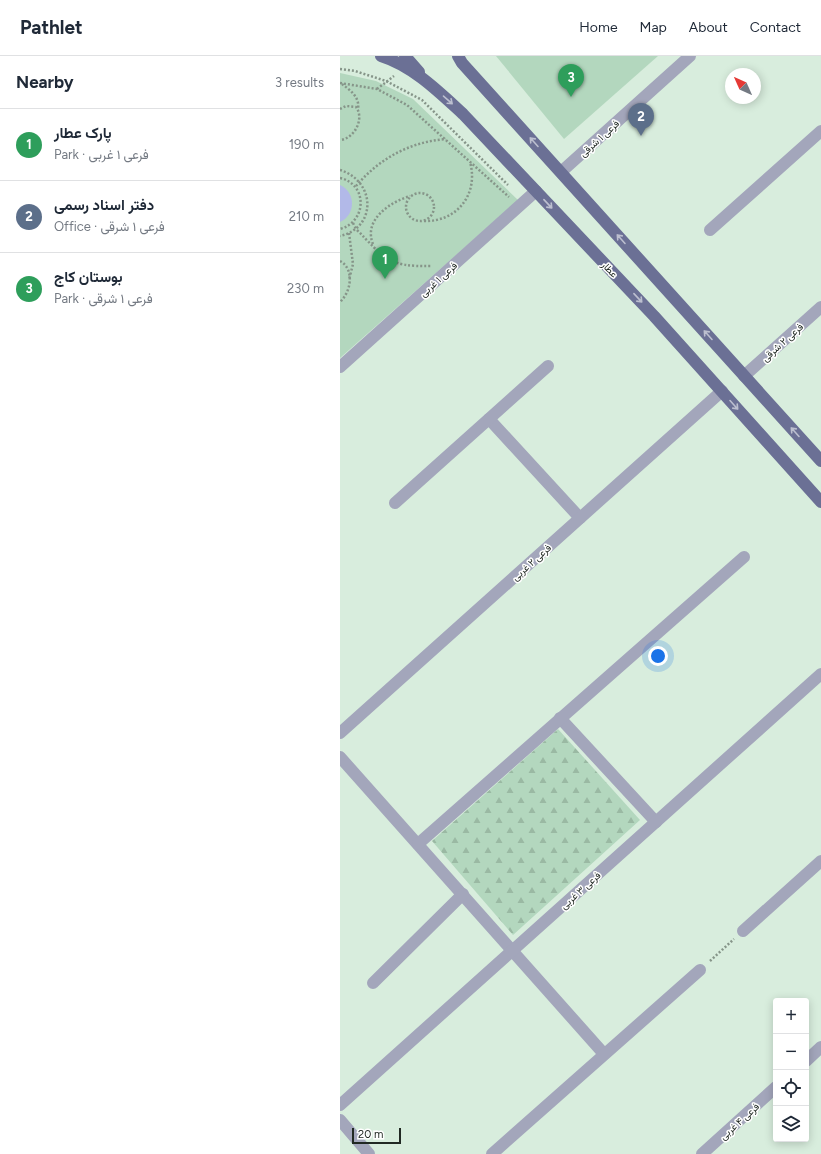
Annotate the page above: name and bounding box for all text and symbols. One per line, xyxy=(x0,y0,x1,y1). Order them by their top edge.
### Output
text: Pathlet xyxy=(20,16,83,39)
text: Home xyxy=(579,19,618,36)
text: Map xyxy=(640,19,667,36)
text: About xyxy=(689,19,728,36)
text: Contact xyxy=(750,19,801,36)
pin: 3 xyxy=(558,64,584,97)
north arrow xyxy=(725,68,761,104)
text: Nearby xyxy=(16,72,74,92)
text: 3 results xyxy=(275,75,324,90)
one-way arrow xyxy=(443,96,453,105)
pin: 2 xyxy=(628,103,654,136)
street label: فرعی ۱ شرقی xyxy=(577,117,622,160)
text: پارک عطار xyxy=(54,124,112,142)
text: 1 xyxy=(26,137,32,152)
text: 190 m xyxy=(289,137,324,152)
one-way arrow xyxy=(529,137,538,147)
text: Park · فرعی ۱ غربی xyxy=(54,147,149,162)
text: دفتر اسناد رسمی xyxy=(54,196,154,214)
one-way arrow xyxy=(544,199,553,209)
text: 2 xyxy=(25,209,33,224)
text: 210 m xyxy=(289,209,324,224)
text: Office · فرعی ۱ شرقی xyxy=(54,219,165,234)
one-way arrow xyxy=(616,234,625,244)
pin: 1 xyxy=(372,246,398,279)
street label: عطار xyxy=(598,258,621,280)
street label: فرعی ۱ غربی xyxy=(417,259,460,300)
text: بوستان کاج xyxy=(54,268,122,286)
text: 3 xyxy=(25,281,33,296)
text: 230 m xyxy=(287,281,324,296)
text: Park · فرعی ۱ شرقی xyxy=(54,291,153,306)
one-way arrow xyxy=(633,293,642,303)
street label: فرعی ۲ شرقی xyxy=(759,320,806,364)
one-way arrow xyxy=(703,330,712,341)
one-way arrow xyxy=(729,400,739,410)
one-way arrow xyxy=(790,427,799,437)
street label: فرعی ۲ غربی xyxy=(509,541,554,584)
your location xyxy=(648,646,668,666)
street label: فرعی ۳ غربی xyxy=(557,868,604,912)
map controls xyxy=(773,998,809,1142)
button: + xyxy=(773,998,809,1034)
button: − xyxy=(773,1034,809,1070)
button: locate xyxy=(773,1070,809,1106)
street label: فرعی ۴ غربی xyxy=(717,1100,762,1143)
button: layers xyxy=(773,1106,809,1142)
scale bar xyxy=(352,1126,401,1145)
text: 20 m xyxy=(358,1128,383,1141)

